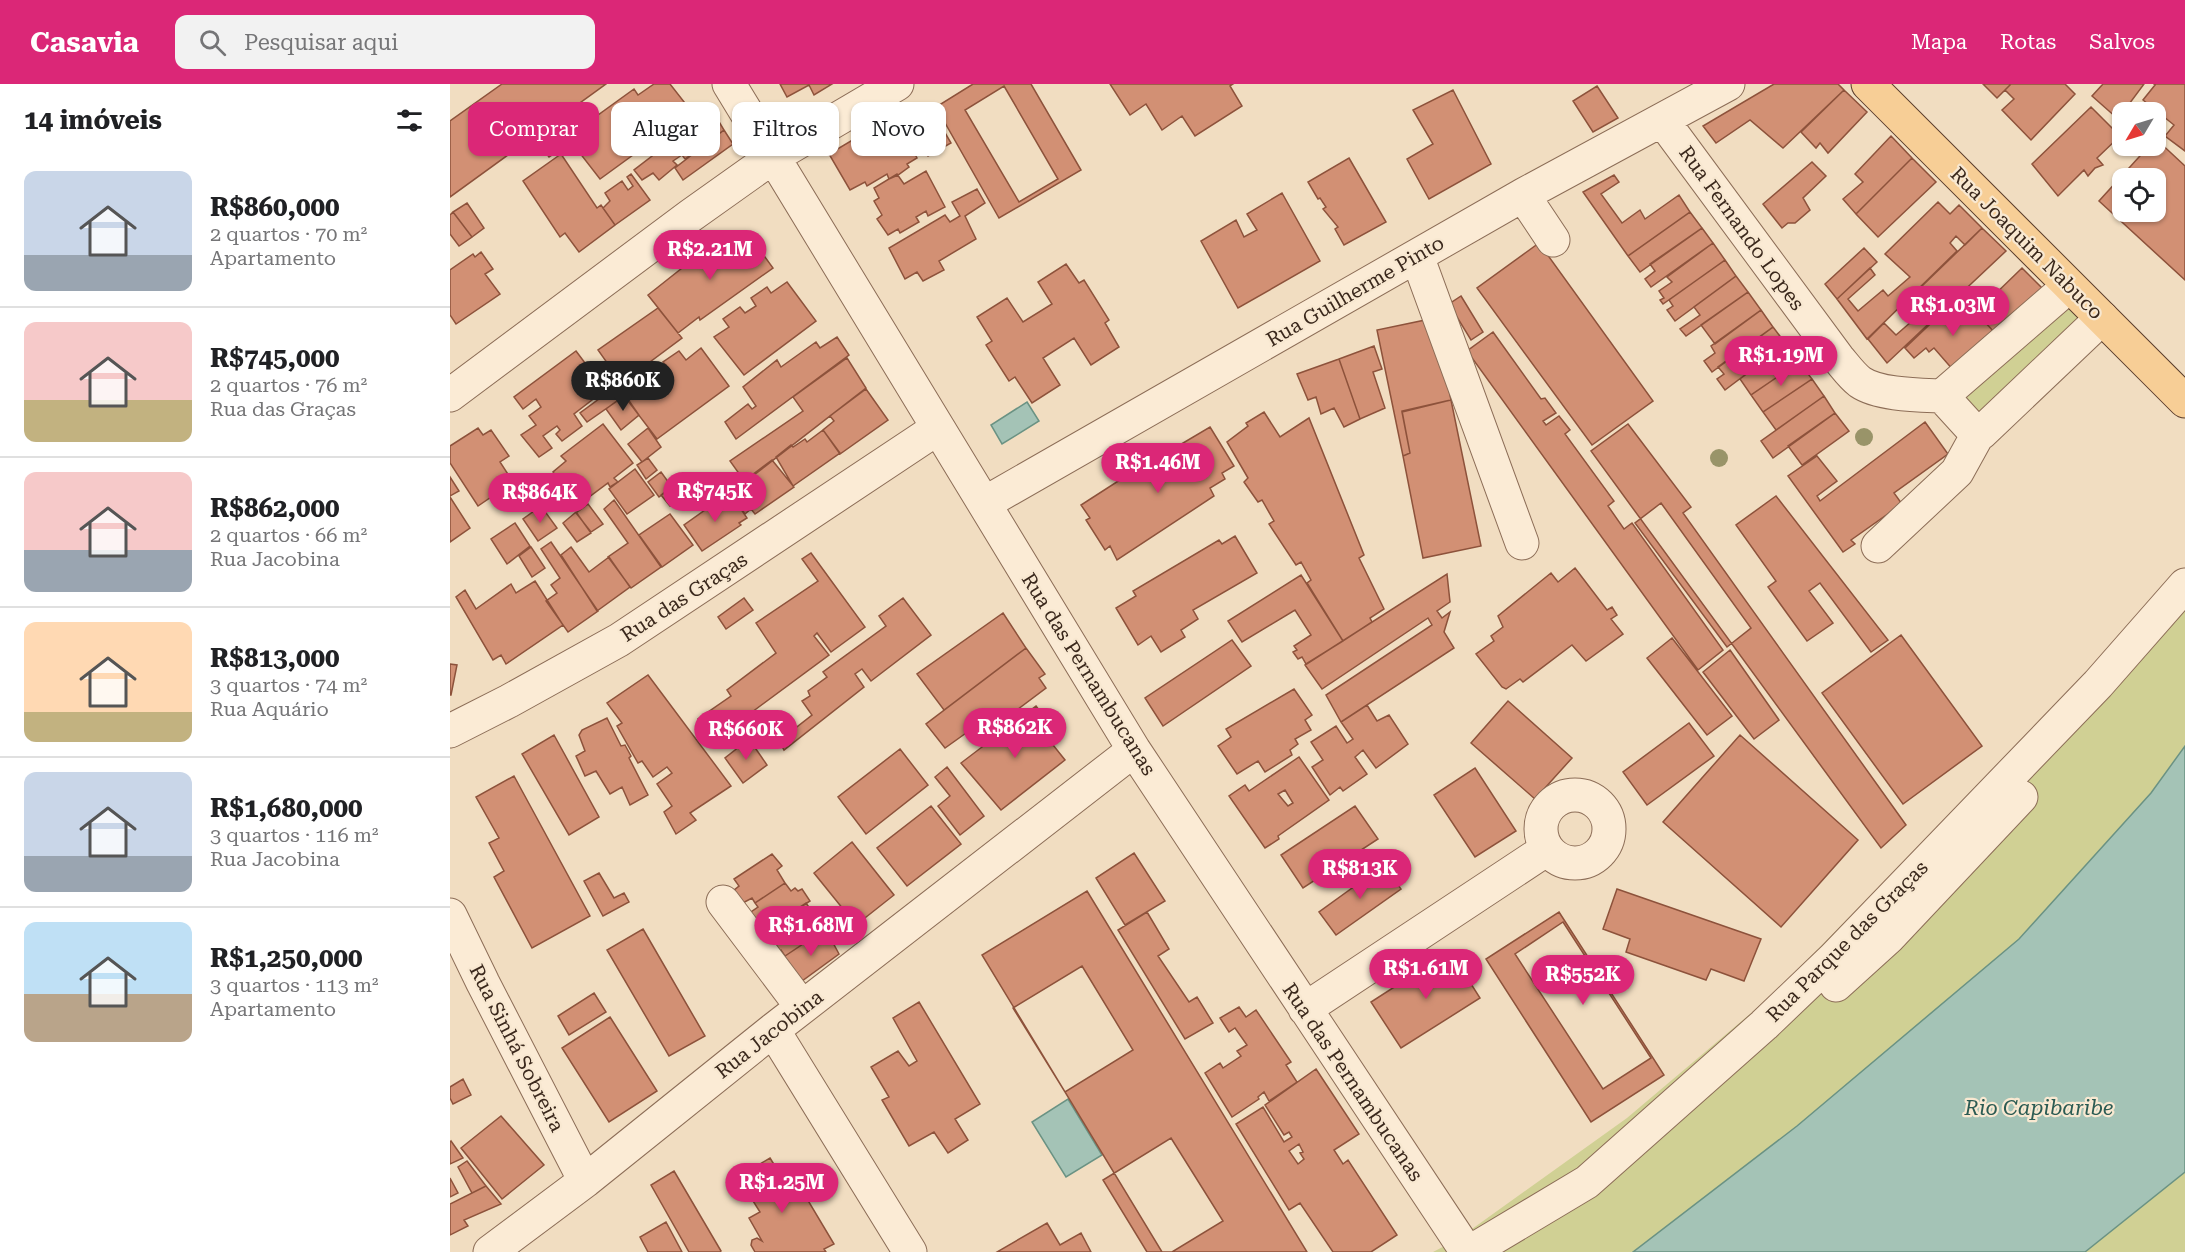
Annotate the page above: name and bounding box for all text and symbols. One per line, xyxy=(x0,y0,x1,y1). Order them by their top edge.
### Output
search box xyxy=(175,15,595,69)
text: Casavia xyxy=(30,26,139,59)
icon: search xyxy=(196,26,229,59)
text: Pesquisar aqui xyxy=(244,30,398,55)
text: Mapa xyxy=(1911,30,1967,54)
text: Rotas xyxy=(2000,30,2056,54)
text: Salvos xyxy=(2089,30,2155,54)
chip: Comprar xyxy=(468,102,599,156)
chip: Alugar xyxy=(611,102,720,156)
chip: Filtros xyxy=(732,102,839,156)
chip: Novo xyxy=(851,102,946,156)
north arrow xyxy=(2112,102,2166,156)
map controls xyxy=(2112,102,2166,222)
icon: filters xyxy=(393,104,426,137)
text: 14 imóveis xyxy=(24,105,162,135)
street label: Rua Fernando Lopes xyxy=(1674,141,1810,315)
street label: Rua Joaquim Nabuco xyxy=(1946,162,2108,324)
button: locate xyxy=(2112,168,2166,222)
text: R$860,000 xyxy=(210,192,340,222)
icon: home xyxy=(72,195,144,267)
text: 2 quartos · 70 m² xyxy=(210,222,367,246)
pin: R$2.21M xyxy=(655,230,765,281)
street label: Rua Guilherme Pinto xyxy=(1262,230,1448,352)
text: R$2.21M xyxy=(667,237,753,261)
text: Apartamento xyxy=(210,246,336,270)
pin: R$1.03M xyxy=(1898,286,2008,337)
text: R$1.03M xyxy=(1910,293,1996,317)
pin: R$1.19M xyxy=(1726,336,1836,387)
text: R$745,000 xyxy=(210,343,340,373)
text: R$1.19M xyxy=(1738,343,1824,367)
icon: home xyxy=(72,346,144,418)
pin: R$860K xyxy=(574,361,672,412)
text: R$860K xyxy=(585,368,661,392)
text: 2 quartos · 76 m² xyxy=(210,373,367,397)
text: Rua das Graças xyxy=(210,397,356,421)
pin: R$1.46M xyxy=(1103,443,1213,494)
text: R$1.46M xyxy=(1115,450,1201,474)
pin: R$745K xyxy=(666,472,764,523)
pin: R$864K xyxy=(491,473,589,524)
text: R$745K xyxy=(677,479,753,503)
text: R$864K xyxy=(502,480,578,504)
text: R$862,000 xyxy=(210,493,340,523)
icon: home xyxy=(72,496,144,568)
text: 2 quartos · 66 m² xyxy=(210,523,367,547)
text: Rua Jacobina xyxy=(210,547,340,571)
street label: Rua das Graças xyxy=(616,547,752,647)
street label: Rua das Pernambucanas xyxy=(1017,568,1161,780)
text: R$813,000 xyxy=(210,643,340,673)
icon: home xyxy=(72,646,144,718)
text: 3 quartos · 74 m² xyxy=(210,673,367,697)
text: Rua Aquário xyxy=(210,697,329,721)
pin: R$862K xyxy=(966,708,1064,759)
pin: R$660K xyxy=(697,710,795,761)
text: R$862K xyxy=(977,715,1053,739)
text: R$660K xyxy=(708,717,784,741)
text: R$1,680,000 xyxy=(210,793,363,823)
icon: home xyxy=(72,796,144,868)
text: 3 quartos · 116 m² xyxy=(210,823,378,847)
text: Rua Jacobina xyxy=(210,847,340,871)
pin: R$813K xyxy=(1311,849,1409,900)
street label: Rua Parque das Graças xyxy=(1761,855,1933,1027)
text: R$813K xyxy=(1322,856,1398,880)
pin: R$1.68M xyxy=(756,906,866,957)
text: R$1.68M xyxy=(768,913,854,937)
text: R$1,250,000 xyxy=(210,943,363,973)
icon: home xyxy=(72,946,144,1018)
pin: R$1.61M xyxy=(1371,949,1481,1000)
pin: R$552K xyxy=(1534,955,1632,1006)
text: R$1.61M xyxy=(1383,956,1469,980)
street label: Rua Sinhá Sobreira xyxy=(464,960,570,1136)
text: R$552K xyxy=(1545,962,1621,986)
text: 3 quartos · 113 m² xyxy=(210,973,378,997)
street label: Rua das Pernambucanas xyxy=(1278,978,1428,1186)
street label: Rua Jacobina xyxy=(710,984,828,1083)
text: Apartamento xyxy=(210,997,336,1021)
water label: Rio Capibaribe xyxy=(1964,1096,2114,1120)
pin: R$1.25M xyxy=(727,1163,837,1214)
text: R$1.25M xyxy=(739,1170,825,1194)

